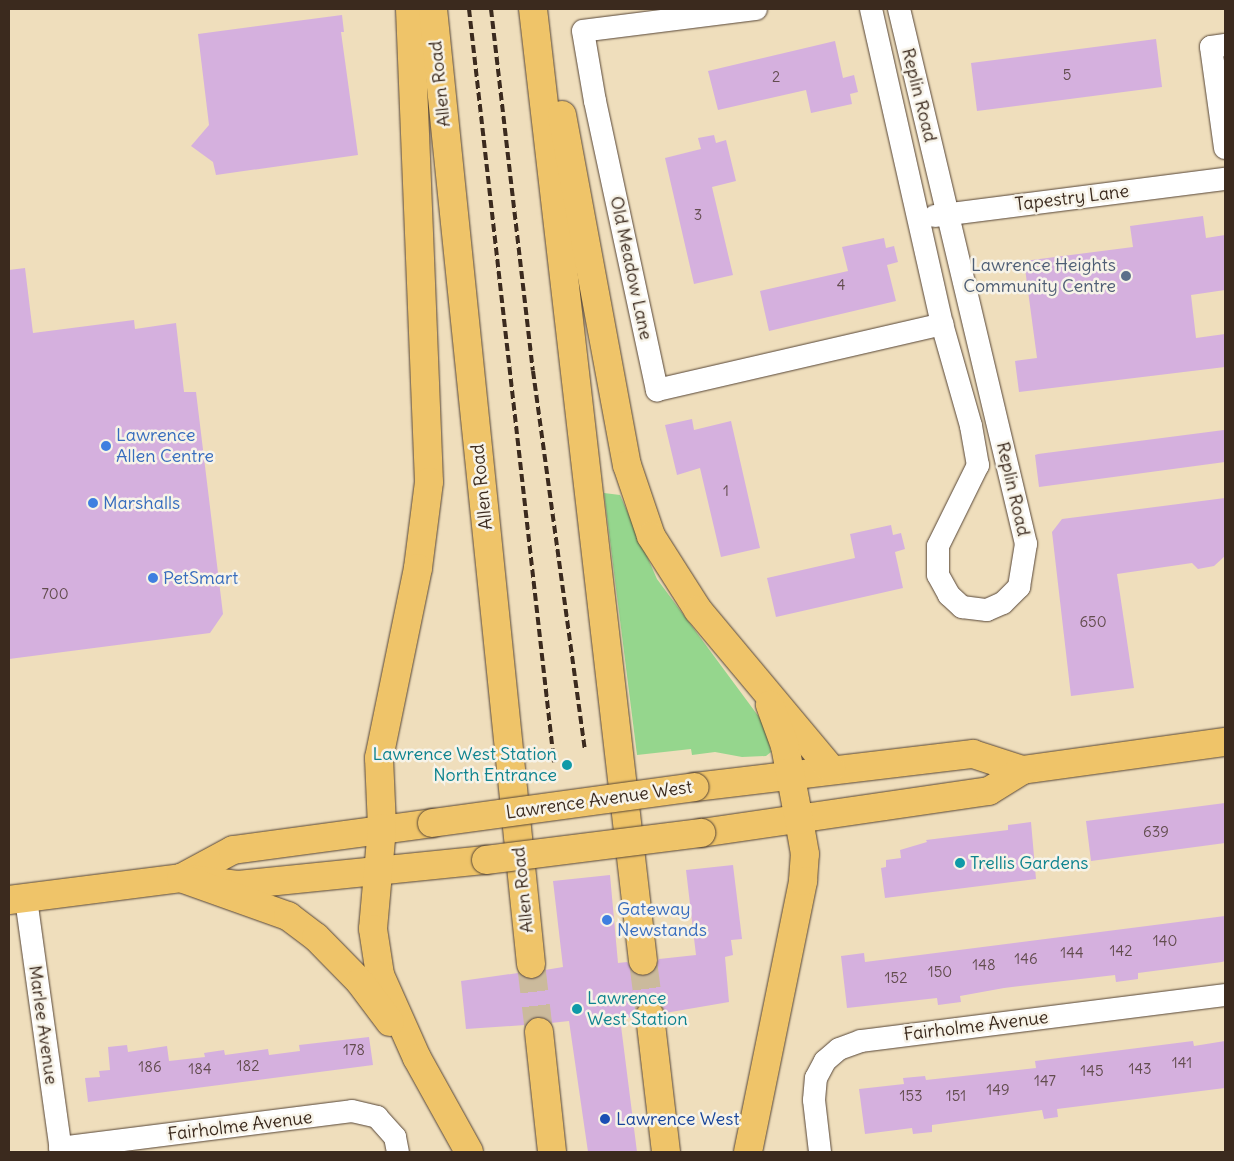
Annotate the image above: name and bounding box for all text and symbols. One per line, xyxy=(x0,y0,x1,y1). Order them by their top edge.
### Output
street label: Allen Road xyxy=(425,40,455,128)
street label: Replin Road xyxy=(897,46,941,144)
house number: 5 xyxy=(1063,66,1071,84)
house number: 2 xyxy=(772,68,780,86)
street label: Tapestry Lane xyxy=(1014,180,1130,216)
street label: Old Meadow Lane xyxy=(605,194,657,342)
house number: 3 xyxy=(694,206,702,224)
place label: Lawrence Heights Community Centre xyxy=(963,255,1116,298)
marker: Lawrence Heights Community Centre xyxy=(1120,270,1132,282)
house number: 4 xyxy=(837,276,845,294)
place label: Lawrence Allen Centre xyxy=(116,425,214,468)
marker: Lawrence Allen Centre xyxy=(100,440,112,452)
street label: Replin Road xyxy=(992,440,1034,538)
street label: Allen Road xyxy=(467,443,497,531)
house number: 1 xyxy=(723,482,729,500)
place label: Marshalls xyxy=(103,492,180,514)
marker: Marshalls xyxy=(87,497,99,509)
place label: PetSmart xyxy=(163,567,238,589)
marker: PetSmart xyxy=(147,572,159,584)
house number: 700 xyxy=(41,585,69,603)
house number: 650 xyxy=(1079,613,1107,631)
place label: Lawrence West Station North Entrance xyxy=(373,744,557,786)
marker: Lawrence West Station North Entrance xyxy=(561,759,573,771)
street label: Lawrence Avenue West xyxy=(504,776,694,824)
house number: 639 xyxy=(1143,823,1169,841)
street label: Allen Road xyxy=(508,846,538,934)
place label: Trellis Gardens xyxy=(970,852,1088,874)
marker: Trellis Gardens xyxy=(954,857,966,869)
place label: Gateway Newstands xyxy=(617,899,707,942)
marker: Gateway Newstands xyxy=(601,914,613,926)
house number: 140 xyxy=(1153,932,1177,950)
house number: 142 xyxy=(1110,942,1132,960)
house number: 144 xyxy=(1060,944,1084,962)
house number: 146 xyxy=(1014,950,1038,968)
house number: 148 xyxy=(972,956,996,974)
house number: 150 xyxy=(928,963,952,981)
street label: Marlee Avenue xyxy=(24,964,62,1086)
house number: 152 xyxy=(885,969,907,987)
place label: Lawrence West Station xyxy=(587,988,688,1030)
marker: Lawrence West Station xyxy=(571,1003,583,1015)
street label: Fairholme Avenue xyxy=(902,1006,1050,1046)
house number: 178 xyxy=(343,1041,365,1059)
house number: 141 xyxy=(1172,1054,1192,1072)
house number: 182 xyxy=(237,1057,259,1075)
house number: 186 xyxy=(138,1058,162,1076)
house number: 184 xyxy=(188,1060,212,1078)
house number: 143 xyxy=(1128,1060,1152,1078)
house number: 145 xyxy=(1080,1062,1104,1080)
house number: 147 xyxy=(1034,1072,1056,1090)
house number: 149 xyxy=(986,1081,1010,1099)
house number: 153 xyxy=(899,1087,923,1105)
house number: 151 xyxy=(946,1087,966,1105)
street label: Fairholme Avenue xyxy=(166,1106,314,1146)
place label: Lawrence West xyxy=(616,1108,739,1130)
marker: Lawrence West xyxy=(598,1112,612,1126)

